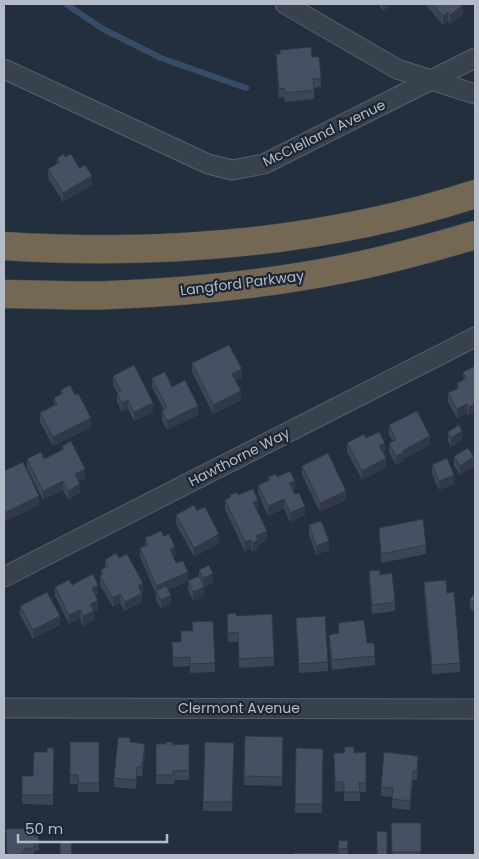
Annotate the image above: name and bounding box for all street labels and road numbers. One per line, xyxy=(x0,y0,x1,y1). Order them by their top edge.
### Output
street label: McClelland Avenue xyxy=(259,94,389,171)
street label: Langford Parkway xyxy=(179,265,305,301)
street label: Hawthorne Way xyxy=(185,423,293,491)
street label: Clermont Avenue xyxy=(178,698,300,718)

